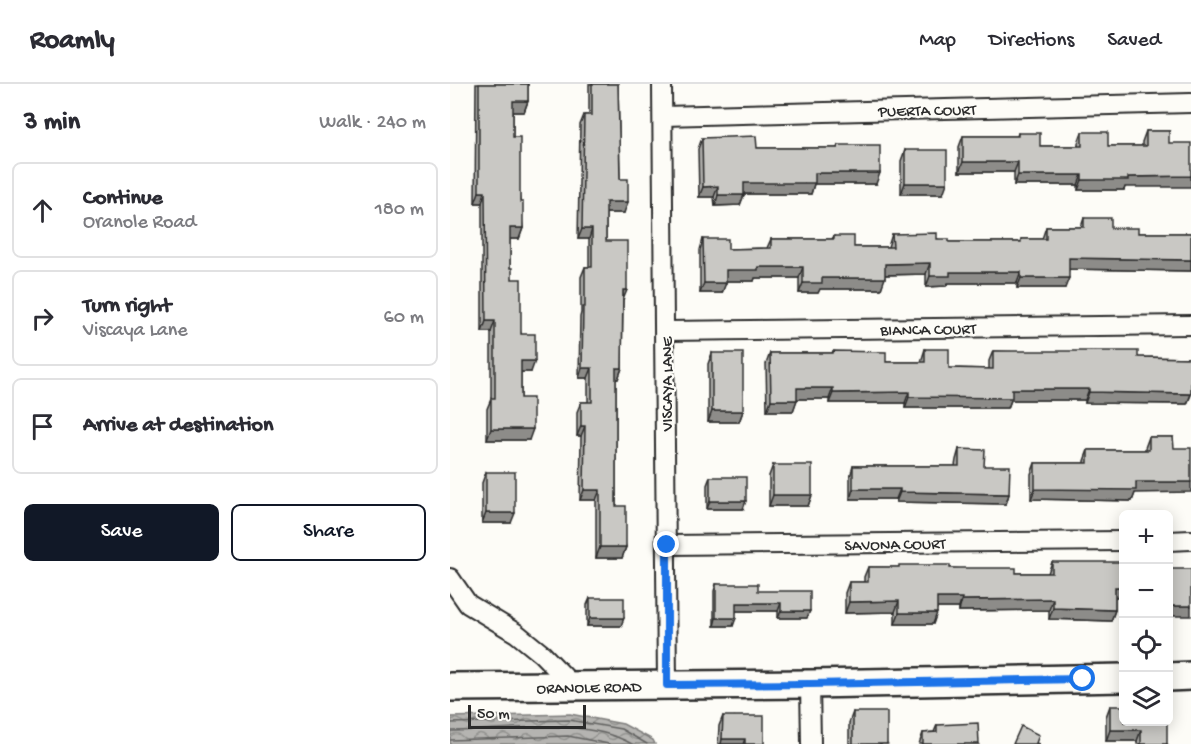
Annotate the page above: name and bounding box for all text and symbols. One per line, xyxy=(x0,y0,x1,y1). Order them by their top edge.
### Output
text: Roamly xyxy=(30,25,115,58)
text: Map xyxy=(919,29,956,54)
text: Directions xyxy=(989,29,1074,54)
text: Saved xyxy=(1107,29,1161,54)
street label: PUERTA COURT xyxy=(877,102,977,123)
text: 3 min xyxy=(24,108,80,139)
text: Walk · 240 m xyxy=(319,112,426,135)
text: Continue xyxy=(83,186,163,212)
icon: ahead xyxy=(26,194,59,227)
text: 180 m xyxy=(375,199,424,222)
text: Oranole Road xyxy=(83,212,196,235)
text: Turn right xyxy=(83,294,171,320)
icon: right xyxy=(26,302,59,335)
text: 60 m xyxy=(384,307,424,330)
text: Viscaya Lane xyxy=(83,320,188,343)
street label: BIANCA COURT xyxy=(879,321,977,342)
street label: VISCAYA LANE xyxy=(660,336,679,432)
icon: arrive xyxy=(26,410,59,443)
text: Arrive at destination xyxy=(83,413,273,439)
button: Save xyxy=(24,504,219,561)
button: Share xyxy=(231,504,426,561)
map controls xyxy=(1119,510,1173,726)
button: + xyxy=(1119,510,1173,564)
route end xyxy=(653,531,679,557)
street label: SAVONA COURT xyxy=(844,536,947,557)
button: − xyxy=(1119,564,1173,618)
button: locate xyxy=(1119,618,1173,672)
route start xyxy=(1069,665,1095,691)
button: layers xyxy=(1119,672,1173,726)
street label: ORANOLE ROAD xyxy=(536,679,642,700)
scale bar xyxy=(468,702,586,730)
text: 50 m xyxy=(477,706,510,725)

